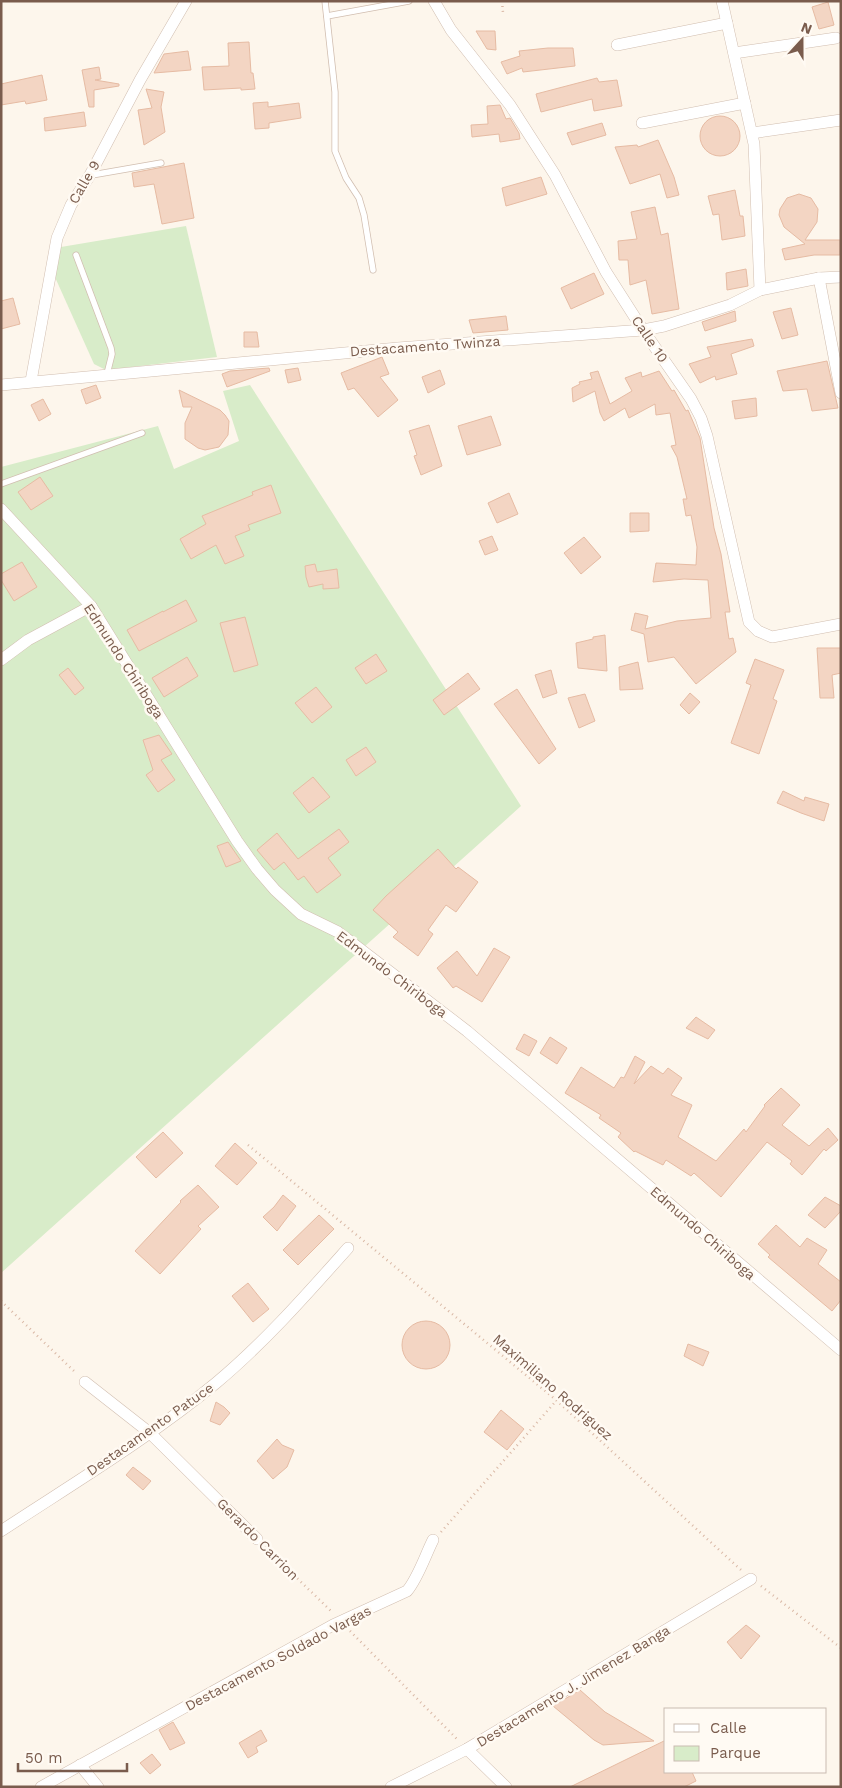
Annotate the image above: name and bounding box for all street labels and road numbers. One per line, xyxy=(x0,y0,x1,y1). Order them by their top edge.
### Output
street label: Calle 9 xyxy=(65,157,103,207)
street label: Calle 10 xyxy=(629,313,671,365)
street label: Destacamento Twinza xyxy=(349,333,501,359)
street label: Edmundo Chiriboga xyxy=(81,600,167,722)
street label: Edmundo Chiriboga xyxy=(334,927,450,1021)
street label: Edmundo Chiriboga xyxy=(647,1183,759,1283)
street label: Maximiliano Rodriguez xyxy=(490,1331,616,1443)
street label: Destacamento Patuce xyxy=(84,1379,216,1479)
street label: Gerardo Carrion xyxy=(214,1495,302,1583)
street label: Destacamento Soldado Vargas xyxy=(182,1602,374,1714)
street label: Destacamento J. Jimenez Banga xyxy=(473,1622,673,1750)

